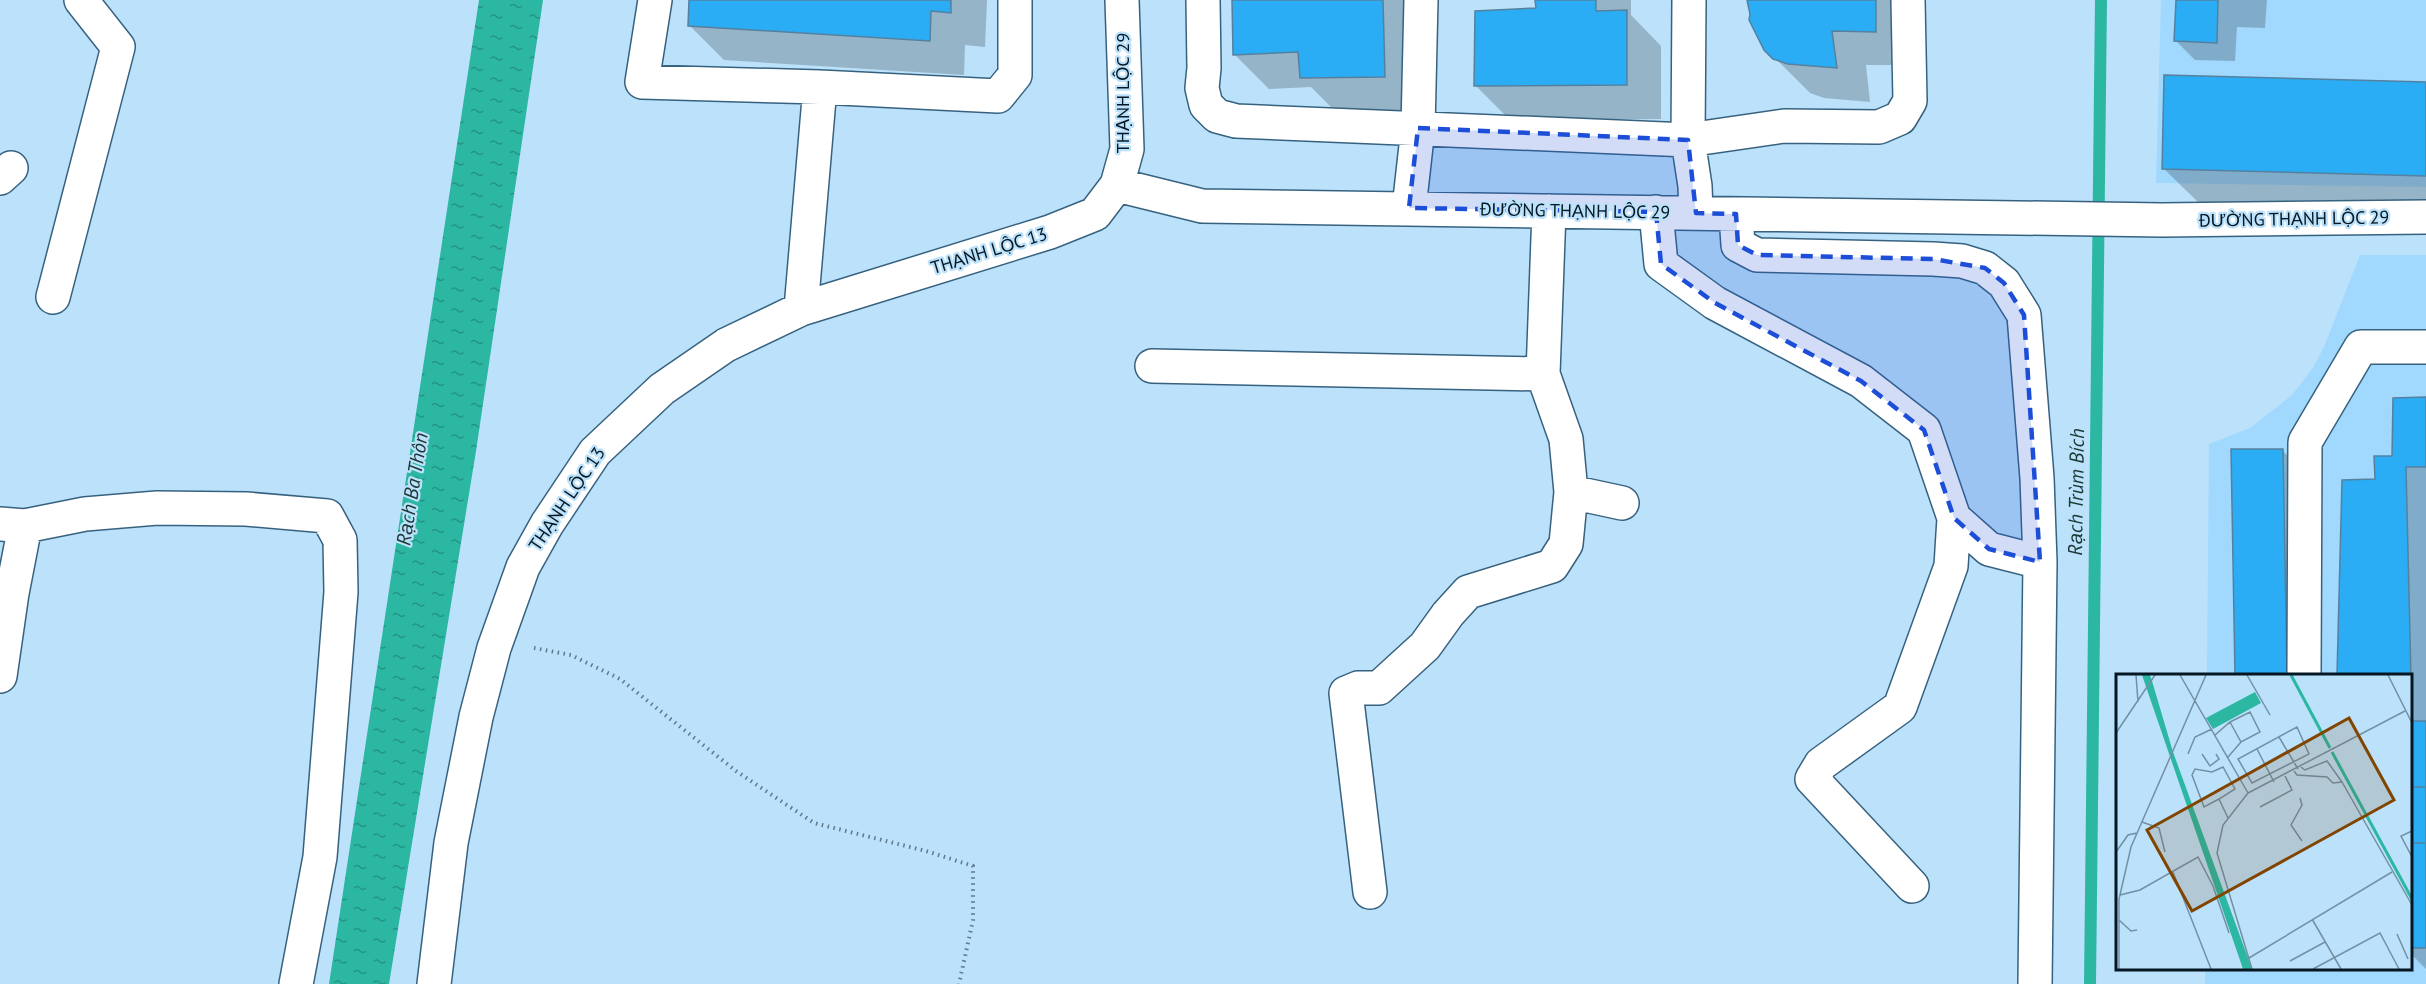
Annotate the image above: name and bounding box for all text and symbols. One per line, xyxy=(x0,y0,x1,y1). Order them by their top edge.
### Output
street label: THẠNH LỘC 29 xyxy=(1111,33,1134,153)
street label: ĐƯỜNG THẠNH LỘC 29 xyxy=(1479,197,1670,224)
street label: ĐƯỜNG THẠNH LỘC 29 xyxy=(2198,205,2389,232)
street label: THẠNH LỘC 13 xyxy=(928,222,1050,279)
water label: Rạch Trùm Bích xyxy=(2062,428,2090,556)
water label: Rạch Ba Thôn xyxy=(390,431,434,547)
street label: THẠNH LỘC 13 xyxy=(523,442,610,555)
inset map xyxy=(2116,674,2411,969)

